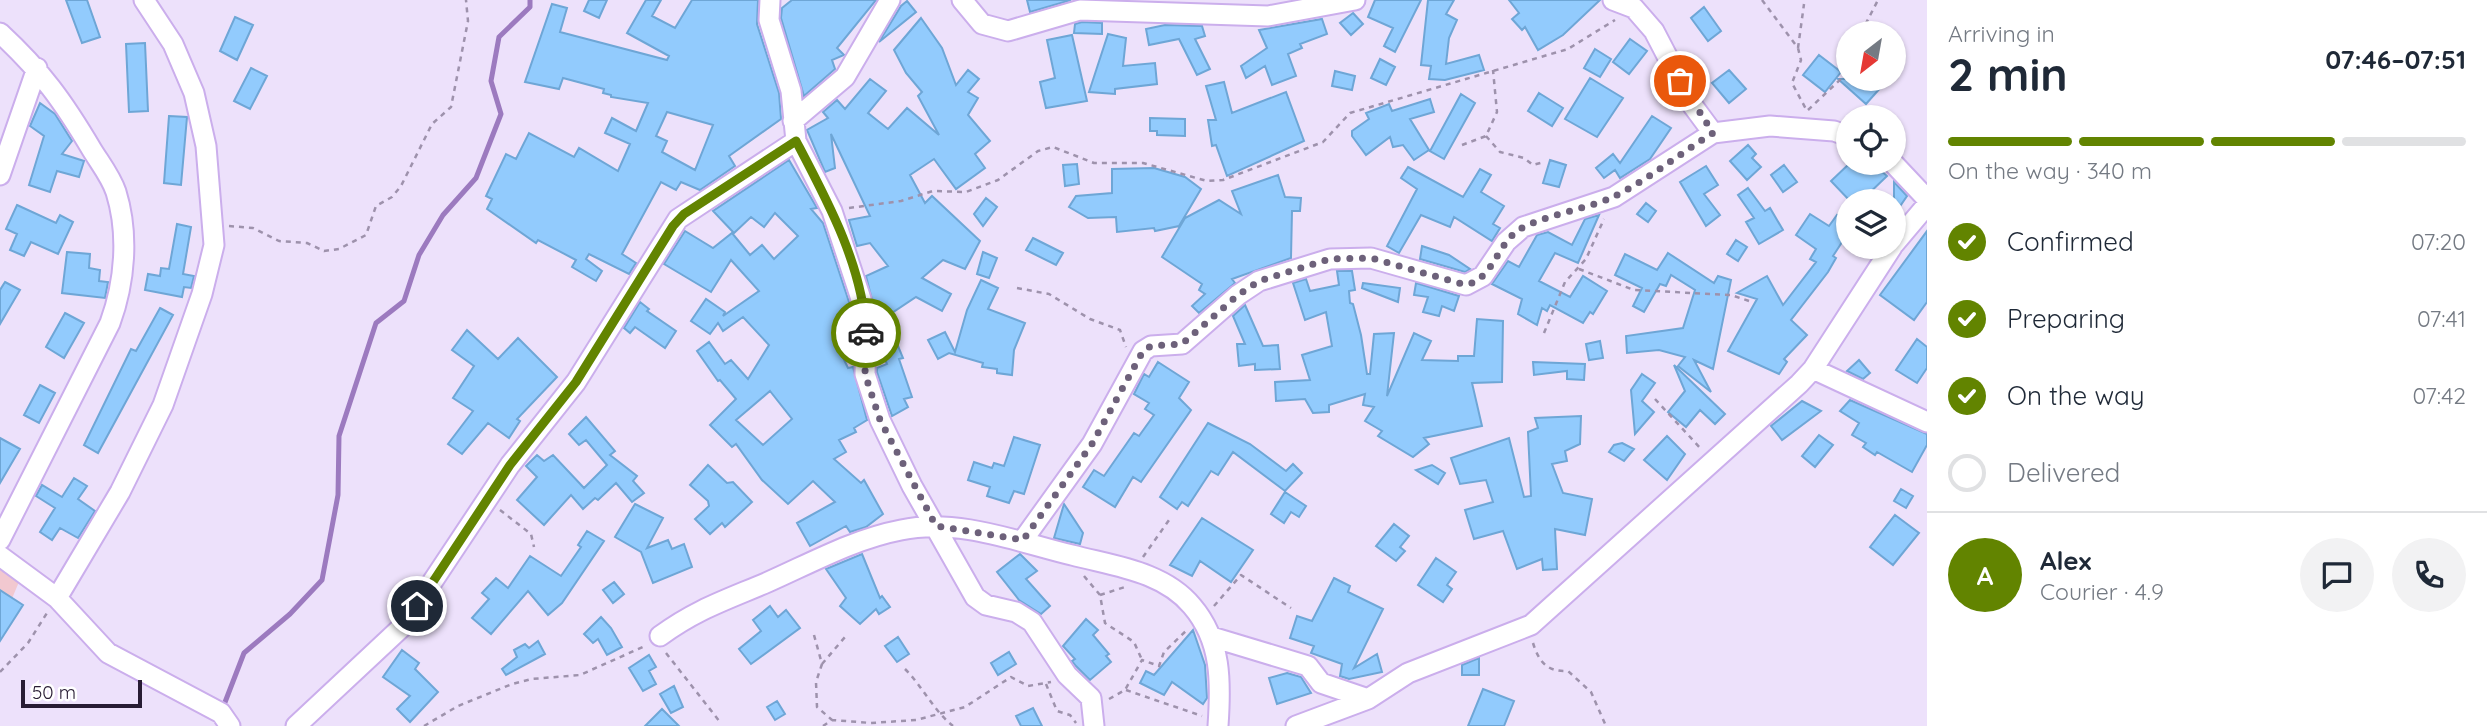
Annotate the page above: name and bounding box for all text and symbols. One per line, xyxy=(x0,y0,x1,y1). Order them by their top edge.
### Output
text: Arriving in xyxy=(1948,19,2055,48)
north arrow xyxy=(1836,21,1906,91)
map controls xyxy=(1836,21,1906,259)
text: 07:46–07:51 xyxy=(2325,43,2466,76)
text: 2 min xyxy=(1948,45,2068,103)
pin xyxy=(1650,51,1710,111)
icon: bag xyxy=(1661,62,1699,100)
button: locate xyxy=(1836,105,1906,175)
text: On the way · 340 m xyxy=(1948,156,2152,185)
button: layers xyxy=(1836,189,1906,259)
icon: check xyxy=(1948,223,1986,261)
text: Confirmed xyxy=(2007,225,2134,258)
text: 07:20 xyxy=(2411,227,2466,256)
courier xyxy=(831,298,901,368)
icon: check xyxy=(1948,300,1986,338)
text: Preparing xyxy=(2007,302,2125,335)
text: 07:41 xyxy=(2417,304,2466,333)
icon: car xyxy=(847,314,885,352)
icon: check xyxy=(1948,377,1986,415)
text: On the way xyxy=(2007,379,2145,412)
text: 07:42 xyxy=(2413,381,2466,410)
text: Delivered xyxy=(2007,456,2120,489)
button: chat xyxy=(2300,538,2374,612)
button: phone xyxy=(2392,538,2466,612)
text: Alex xyxy=(2040,544,2091,577)
text: A xyxy=(1977,559,1993,592)
pin xyxy=(387,576,447,636)
text: Courier · 4.9 xyxy=(2040,577,2164,606)
icon: home xyxy=(398,587,436,625)
scale bar xyxy=(21,677,142,709)
text: 50 m xyxy=(32,680,76,704)

